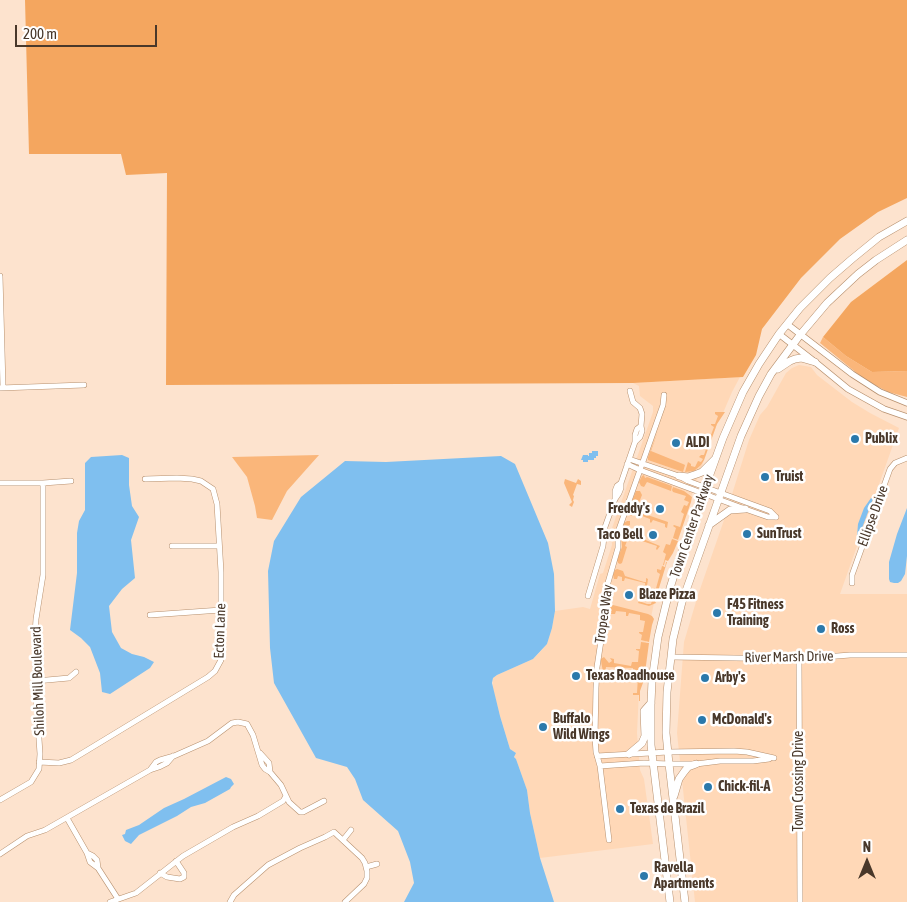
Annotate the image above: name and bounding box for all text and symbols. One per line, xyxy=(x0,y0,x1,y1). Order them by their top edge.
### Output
scale bar xyxy=(18,15,160,47)
text: 200 m xyxy=(23,25,57,42)
place label: Publix xyxy=(865,431,898,447)
marker: Publix xyxy=(849,433,861,445)
place label: ALDI xyxy=(686,435,710,451)
marker: ALDI xyxy=(670,437,682,449)
place label: Truist xyxy=(775,469,803,485)
marker: Truist xyxy=(759,471,771,483)
street label: Town Center Parkway xyxy=(666,472,718,580)
street label: Ellipse Drive xyxy=(854,483,892,549)
place label: Freddy's xyxy=(608,501,650,517)
marker: Freddy's xyxy=(654,503,666,515)
place label: SunTrust xyxy=(757,526,802,542)
place label: Taco Bell xyxy=(597,527,643,543)
marker: SunTrust xyxy=(741,528,753,540)
marker: Taco Bell xyxy=(647,529,659,541)
street label: Tropea Way xyxy=(592,583,616,645)
place label: Blaze Pizza xyxy=(639,587,696,603)
marker: Blaze Pizza xyxy=(623,589,635,601)
place label: F45 Fitness Training xyxy=(727,597,784,630)
street label: Ecton Lane xyxy=(211,603,229,659)
marker: F45 Fitness Training xyxy=(711,607,723,619)
place label: Ross xyxy=(831,621,854,637)
marker: Ross xyxy=(815,623,827,635)
street label: Shiloh Mill Boulevard xyxy=(28,626,48,736)
street label: River Marsh Drive xyxy=(744,648,834,666)
place label: Texas Roadhouse xyxy=(586,668,675,684)
marker: Texas Roadhouse xyxy=(570,670,582,682)
place label: Arby's xyxy=(715,670,745,686)
marker: Arby's xyxy=(699,672,711,684)
place label: Buffalo Wild Wings xyxy=(553,711,610,744)
place label: McDonald's xyxy=(712,712,772,728)
marker: McDonald's xyxy=(696,714,708,726)
marker: Buffalo Wild Wings xyxy=(537,721,549,733)
street label: Town Crossing Drive xyxy=(791,731,807,831)
place label: Chick-fil-A xyxy=(718,779,770,795)
marker: Chick-fil-A xyxy=(702,781,714,793)
place label: Texas de Brazil xyxy=(630,801,704,817)
marker: Texas de Brazil xyxy=(614,803,626,815)
north arrow xyxy=(842,837,892,887)
text: N xyxy=(863,839,871,855)
place label: Ravella Apartments xyxy=(654,860,714,892)
marker: Ravella Apartments xyxy=(638,870,650,882)

